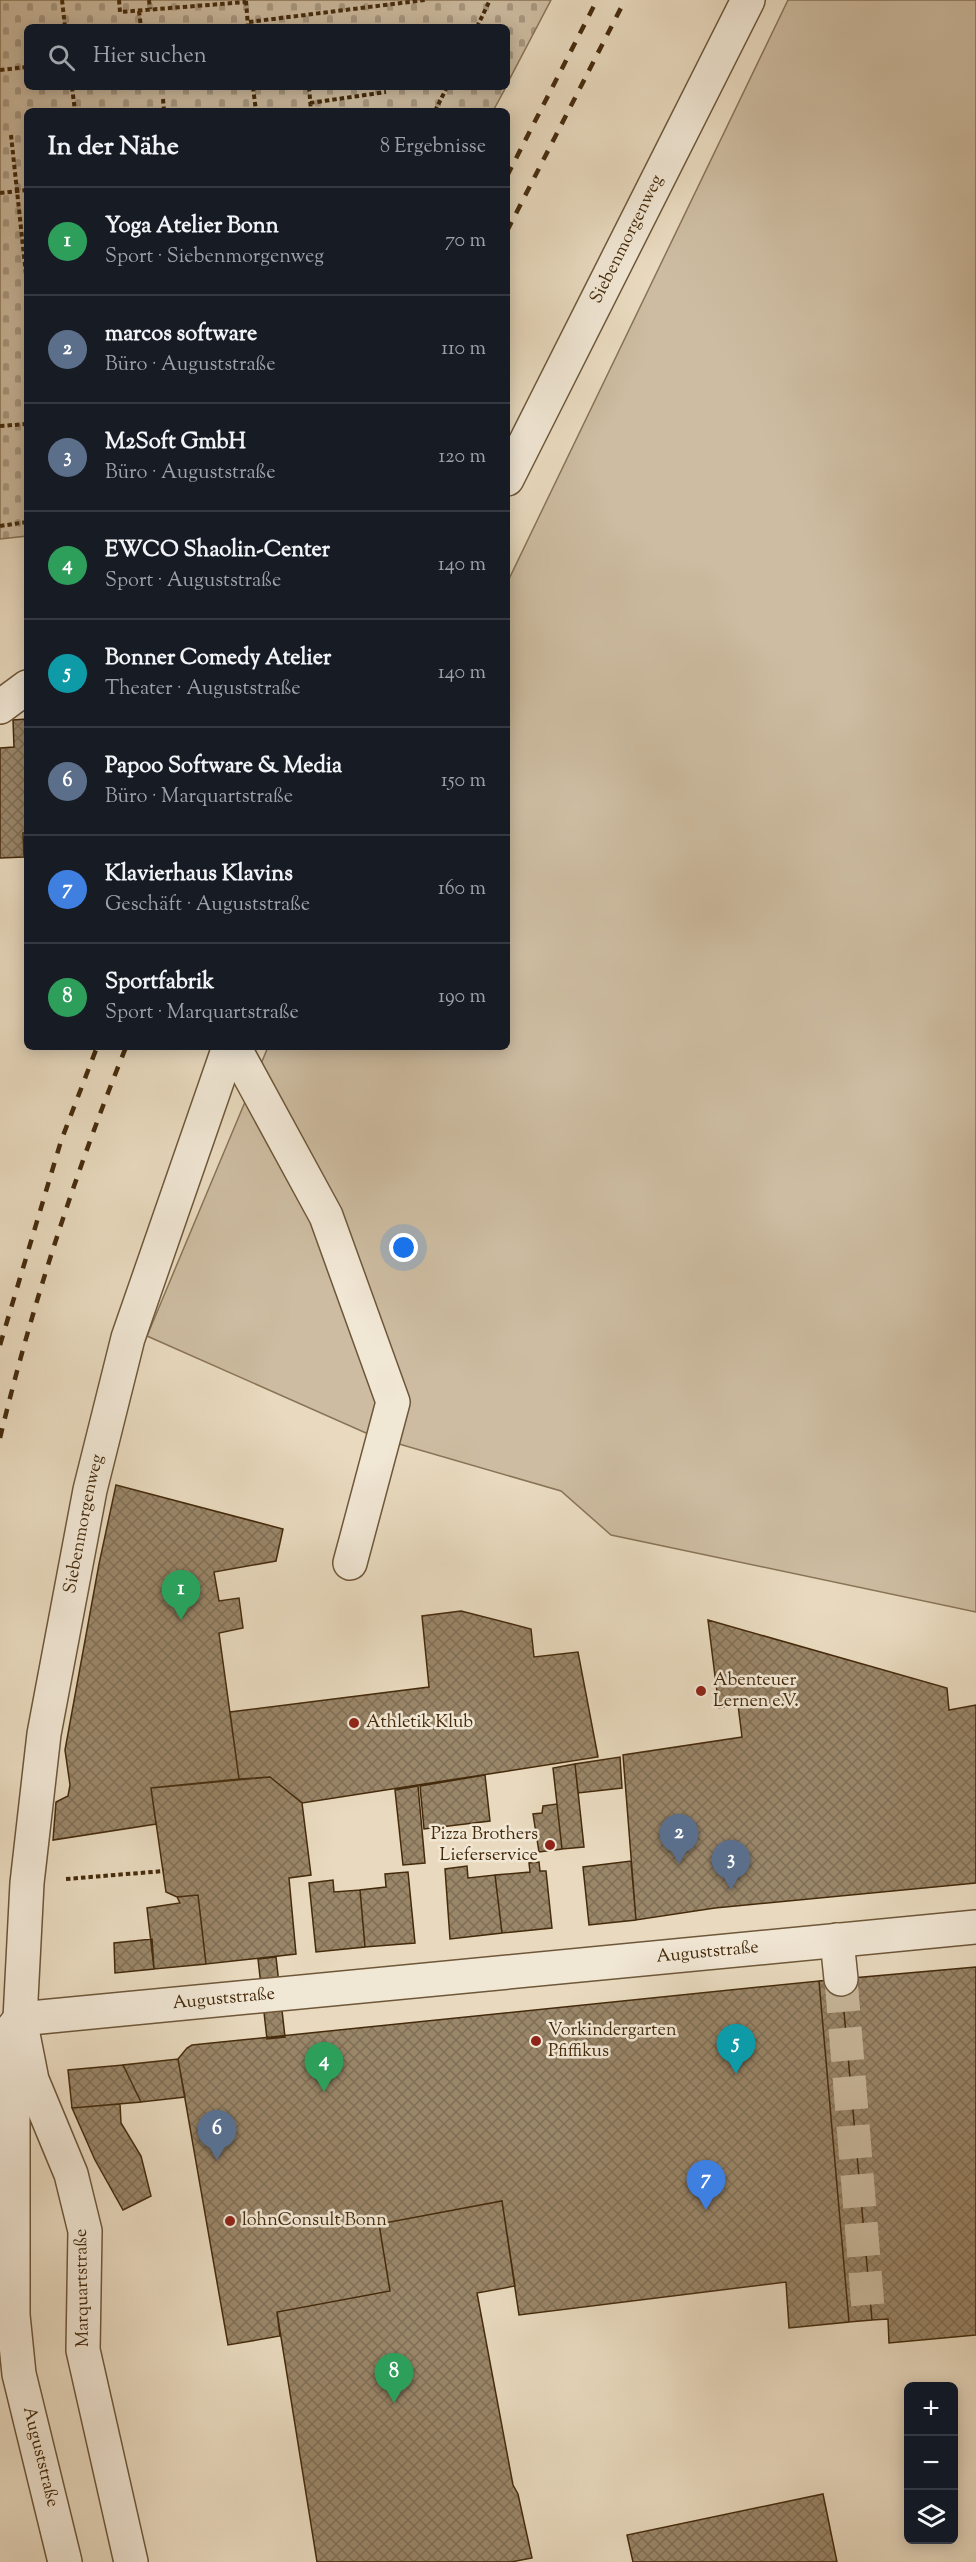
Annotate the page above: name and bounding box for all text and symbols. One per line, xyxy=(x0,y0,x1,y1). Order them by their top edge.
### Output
search box xyxy=(24,24,510,90)
icon: search xyxy=(45,41,78,74)
text: Hier suchen xyxy=(93,41,207,73)
text: In der Nähe xyxy=(48,129,179,166)
text: 8 Ergebnisse xyxy=(380,133,486,162)
street label: Siebenmorgenweg xyxy=(584,170,671,309)
text: Yoga Atelier Bonn xyxy=(105,211,279,243)
text: 1 xyxy=(64,227,71,256)
text: 70 m xyxy=(445,227,486,256)
text: Sport · Siebenmorgenweg xyxy=(105,243,324,272)
text: marcos software xyxy=(105,319,257,351)
text: 2 xyxy=(63,335,72,364)
text: 110 m xyxy=(441,335,486,364)
text: Büro · Auguststraße xyxy=(105,351,275,380)
text: M2Soft GmbH xyxy=(105,427,246,459)
text: 3 xyxy=(63,443,72,472)
text: 120 m xyxy=(438,443,486,472)
text: Büro · Auguststraße xyxy=(105,459,275,488)
text: EWCO Shaolin-Center xyxy=(105,535,330,567)
text: 4 xyxy=(62,551,73,580)
text: 140 m xyxy=(438,551,486,580)
text: Sport · Auguststraße xyxy=(105,567,281,596)
text: Bonner Comedy Atelier xyxy=(105,643,331,675)
text: 5 xyxy=(64,659,71,688)
text: 140 m xyxy=(438,659,486,688)
text: Theater · Auguststraße xyxy=(105,675,301,704)
text: Papoo Software & Media xyxy=(105,751,342,783)
text: 6 xyxy=(63,767,72,796)
text: 150 m xyxy=(441,767,486,796)
text: Büro · Marquartstraße xyxy=(105,783,293,812)
text: Klavierhaus Klavins xyxy=(105,859,293,891)
text: 7 xyxy=(62,875,73,904)
text: 160 m xyxy=(438,875,486,904)
text: Geschäft · Auguststraße xyxy=(105,891,310,920)
text: Sportfabrik xyxy=(105,967,214,999)
text: 8 xyxy=(63,983,73,1012)
text: 190 m xyxy=(438,983,486,1012)
text: Sport · Marquartstraße xyxy=(105,999,299,1028)
your location xyxy=(389,1233,418,1262)
street label: Siebenmorgenweg xyxy=(58,1451,111,1596)
pin: 1 xyxy=(162,1570,201,1620)
place label: Abenteuer Lernen e.V. xyxy=(713,1668,799,1715)
marker: Abenteuer Lernen e.V. xyxy=(694,1684,708,1698)
place label: Athletik Klub xyxy=(366,1710,473,1736)
marker: Athletik Klub xyxy=(347,1716,361,1730)
pin: 2 xyxy=(660,1814,698,1864)
place label: Pizza Brothers Lieferservice xyxy=(431,1822,538,1869)
marker: Pizza Brothers Lieferservice xyxy=(543,1838,557,1852)
pin: 3 xyxy=(712,1840,750,1890)
street label: Auguststraße xyxy=(655,1935,760,1971)
street label: Auguststraße xyxy=(171,1982,276,2017)
place label: Vorkindergarten Pfiffikus xyxy=(548,2018,677,2065)
pin: 5 xyxy=(716,2024,756,2074)
marker: Vorkindergarten Pfiffikus xyxy=(529,2034,543,2048)
pin: 4 xyxy=(304,2042,344,2092)
pin: 6 xyxy=(198,2110,236,2160)
pin: 7 xyxy=(686,2160,726,2210)
place label: lohnConsult Bonn xyxy=(242,2208,387,2234)
marker: lohnConsult Bonn xyxy=(223,2214,237,2228)
street label: Marquartstraße xyxy=(69,2228,97,2348)
pin: 8 xyxy=(374,2354,414,2403)
map controls xyxy=(904,2382,958,2544)
button: + xyxy=(904,2382,958,2436)
street label: Auguststraße xyxy=(15,2404,65,2510)
button: − xyxy=(904,2436,958,2490)
button: layers xyxy=(904,2490,958,2544)

